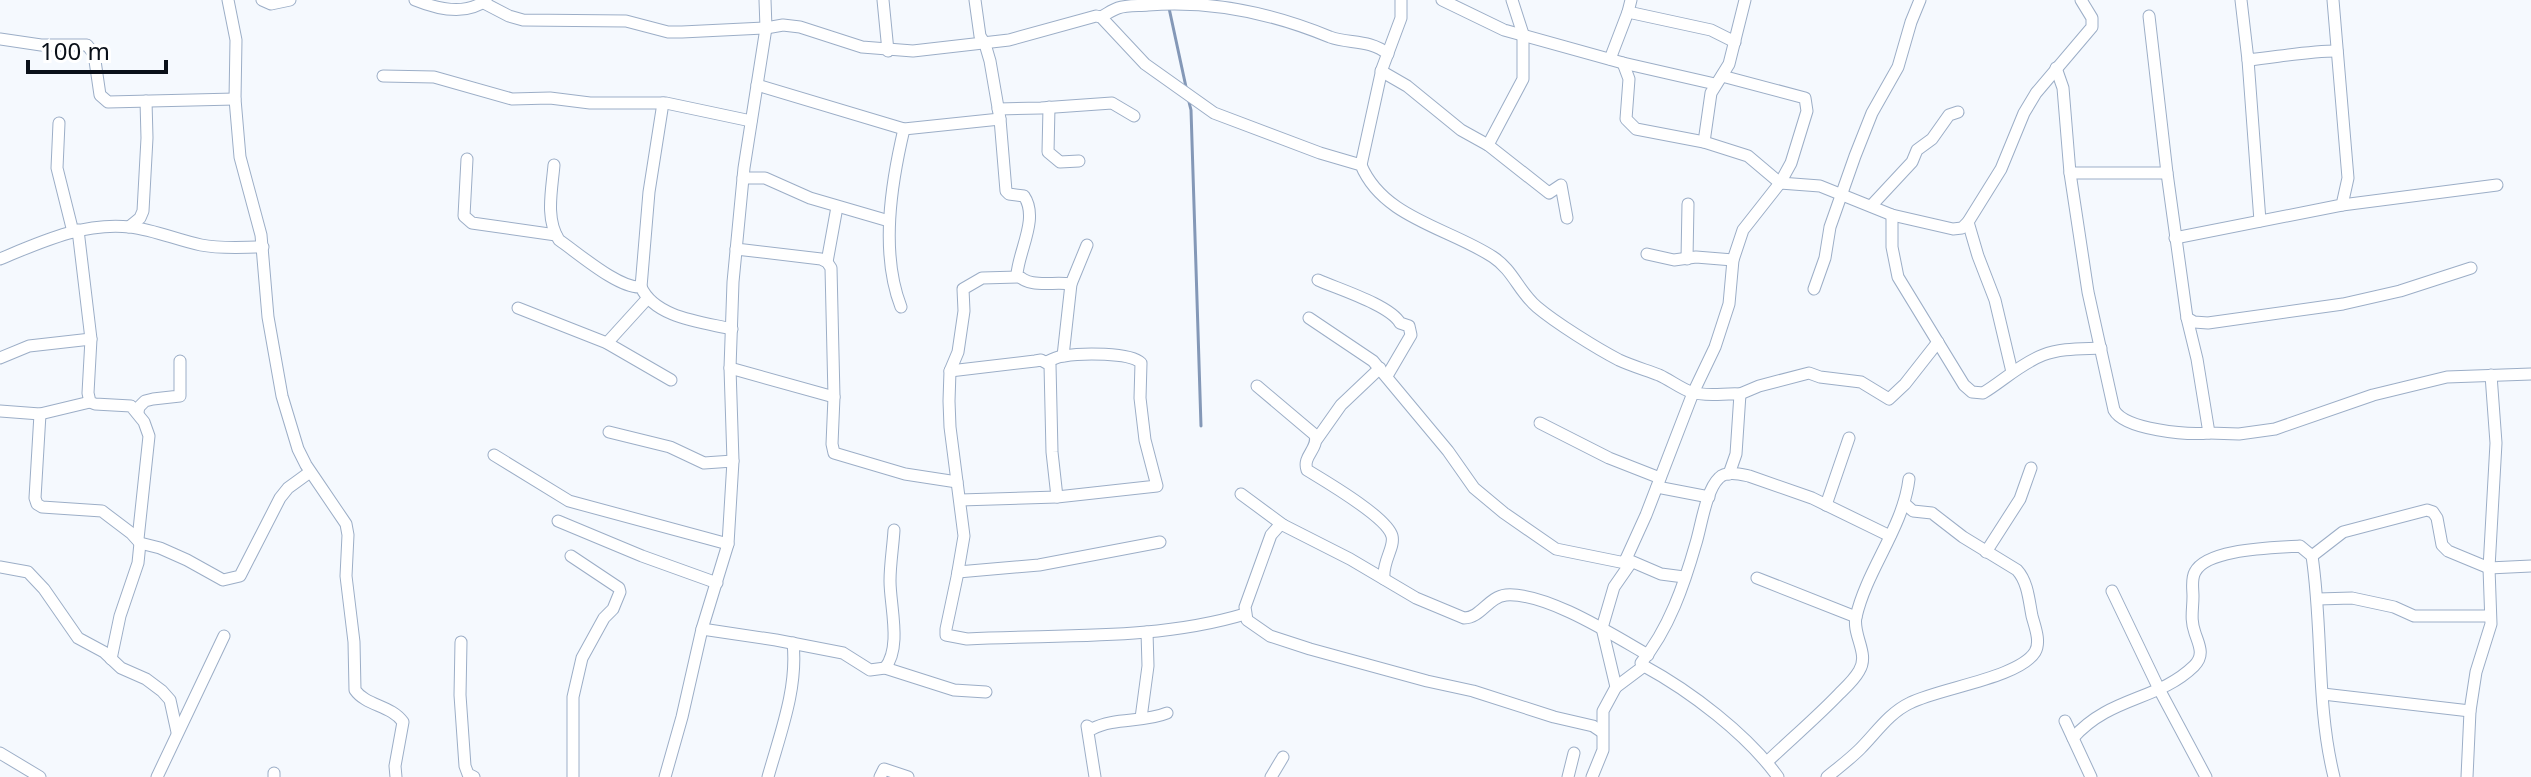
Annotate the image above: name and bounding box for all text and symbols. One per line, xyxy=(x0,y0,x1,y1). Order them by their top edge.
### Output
scale bar xyxy=(28,24,166,74)
text: 100 m xyxy=(40,34,110,67)

